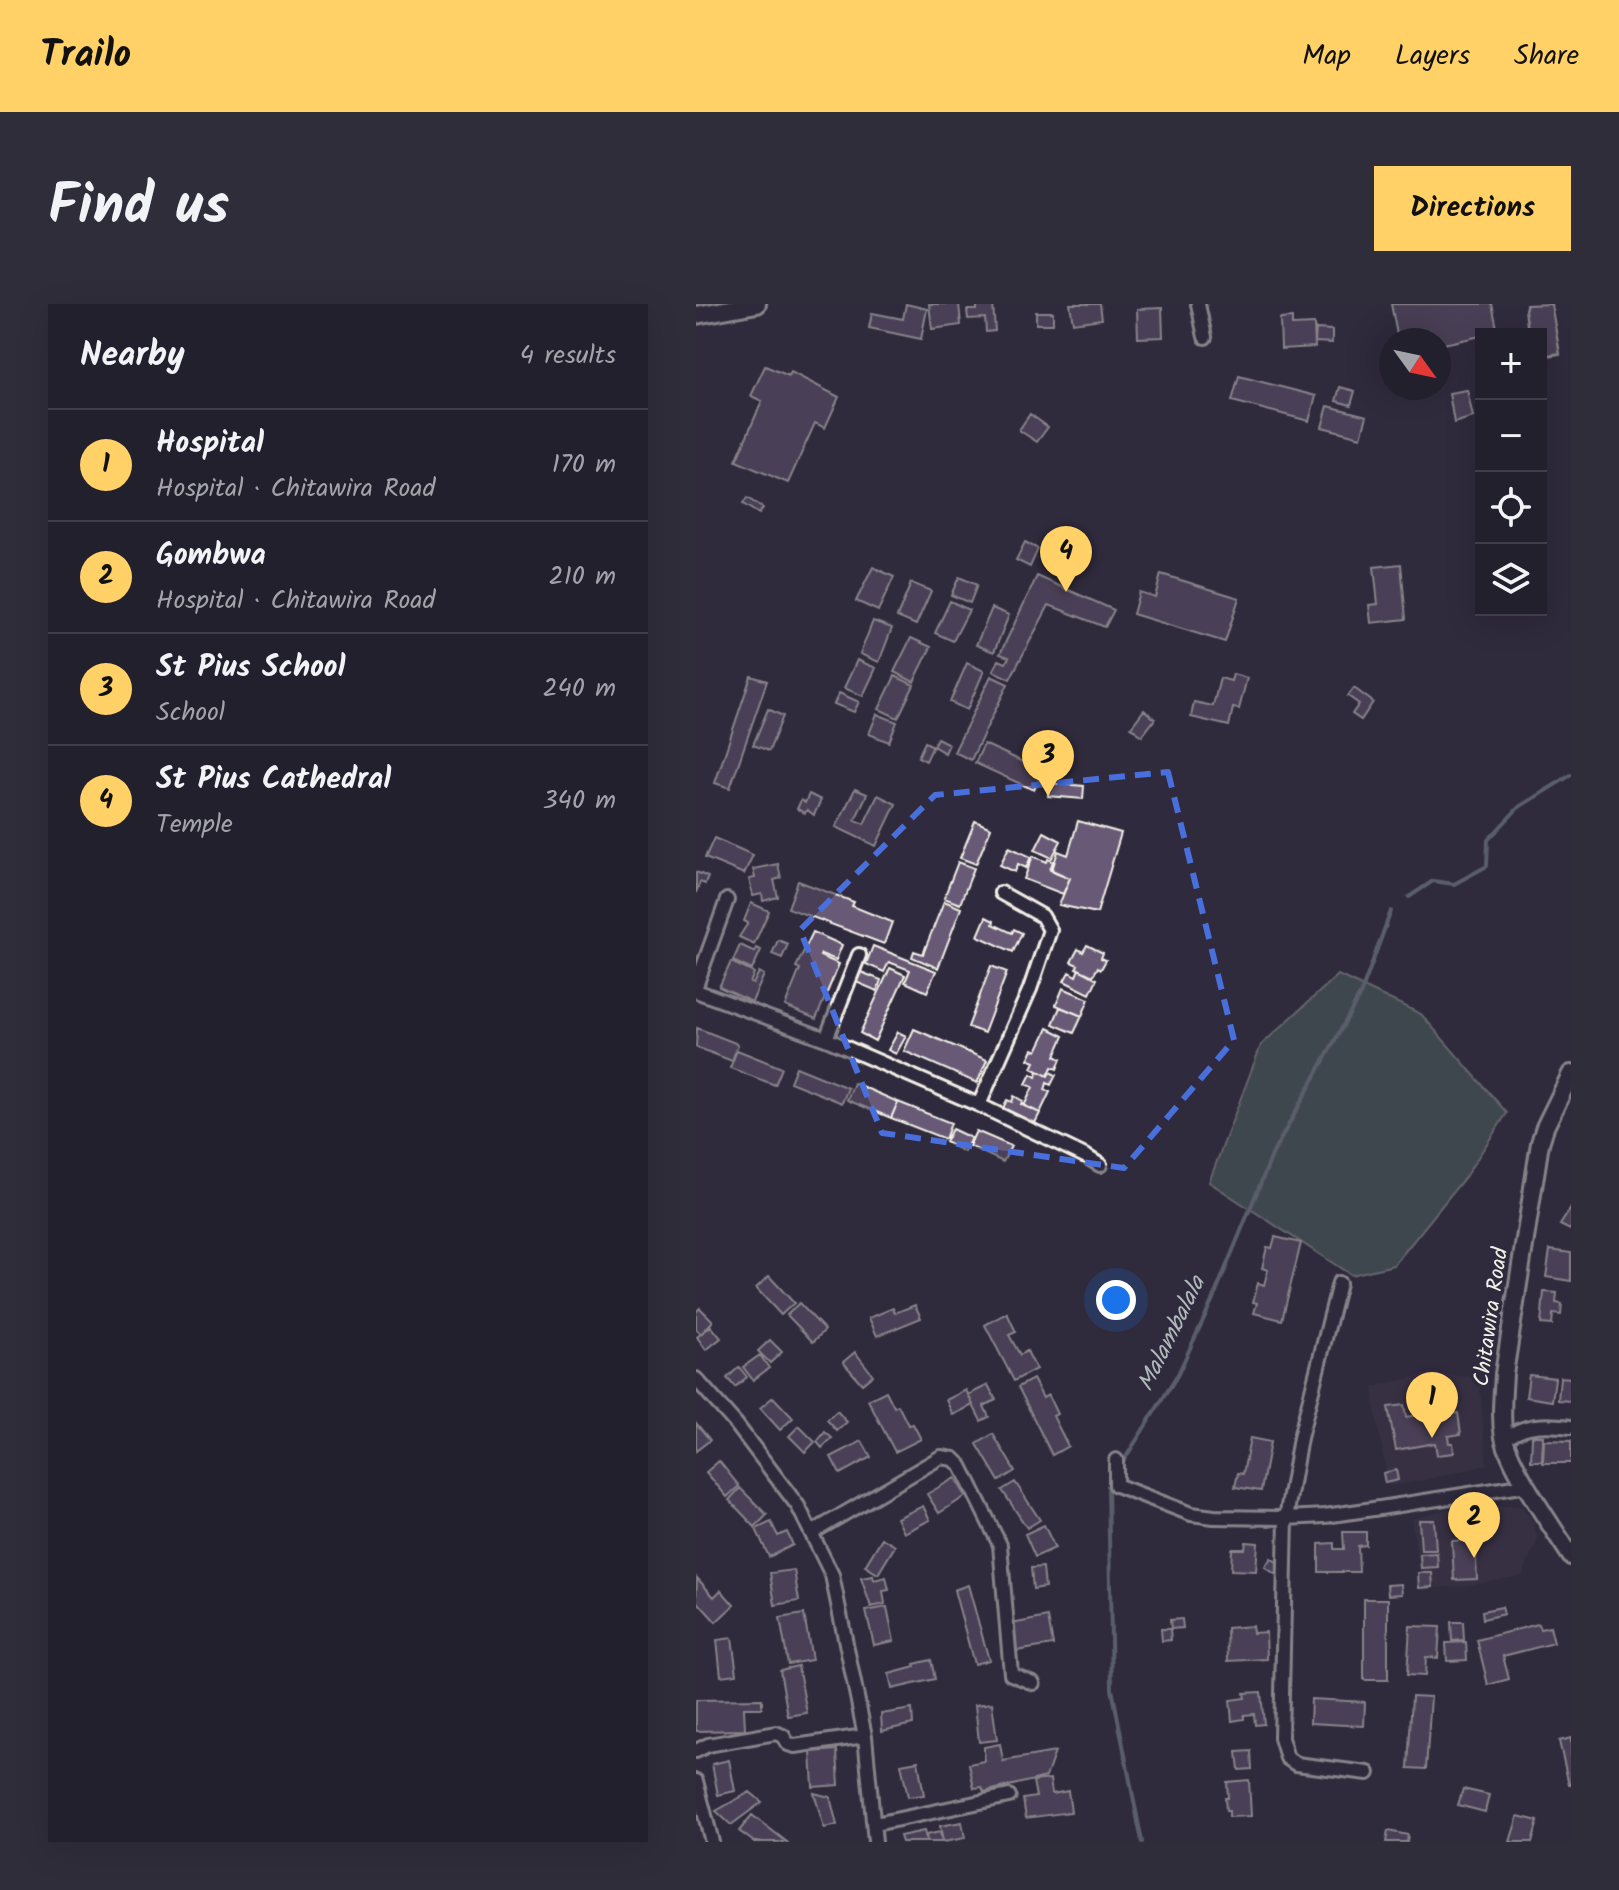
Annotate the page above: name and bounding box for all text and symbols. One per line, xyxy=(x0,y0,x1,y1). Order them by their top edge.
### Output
text: Trailo xyxy=(40,26,131,86)
text: Map xyxy=(1302,34,1351,79)
text: Layers xyxy=(1395,34,1470,79)
text: Share xyxy=(1514,34,1579,79)
text: Find us xyxy=(48,163,229,253)
button: Directions xyxy=(1374,166,1571,251)
north arrow xyxy=(1379,328,1451,400)
map controls xyxy=(1475,328,1547,616)
button: + xyxy=(1475,328,1547,400)
text: Nearby xyxy=(80,329,185,383)
text: 4 results xyxy=(520,335,616,377)
button: − xyxy=(1475,400,1547,472)
text: Hospital xyxy=(156,420,264,468)
text: 1 xyxy=(102,444,110,486)
text: 170 m xyxy=(552,444,616,486)
text: Hospital · Chitawira Road xyxy=(156,468,436,510)
button: locate xyxy=(1475,472,1547,544)
pin: 4 xyxy=(1040,526,1092,592)
text: Gombwa xyxy=(156,532,266,580)
button: layers xyxy=(1475,544,1547,616)
text: 2 xyxy=(98,556,114,598)
text: 210 m xyxy=(549,556,616,598)
text: Hospital · Chitawira Road xyxy=(156,580,436,622)
text: St Pius School xyxy=(156,644,346,692)
text: 3 xyxy=(99,668,113,710)
text: 240 m xyxy=(542,668,616,710)
text: School xyxy=(156,692,225,734)
pin: 3 xyxy=(1022,730,1074,796)
text: St Pius Cathedral xyxy=(156,756,391,804)
text: 4 xyxy=(99,780,113,822)
text: 340 m xyxy=(543,780,616,822)
text: Temple xyxy=(156,804,233,846)
street label: Chitawira Road xyxy=(1465,1244,1519,1389)
water label: Malambalala xyxy=(1127,1268,1218,1399)
your location xyxy=(1096,1280,1136,1320)
pin: 1 xyxy=(1406,1372,1458,1438)
pin: 2 xyxy=(1448,1492,1500,1558)

